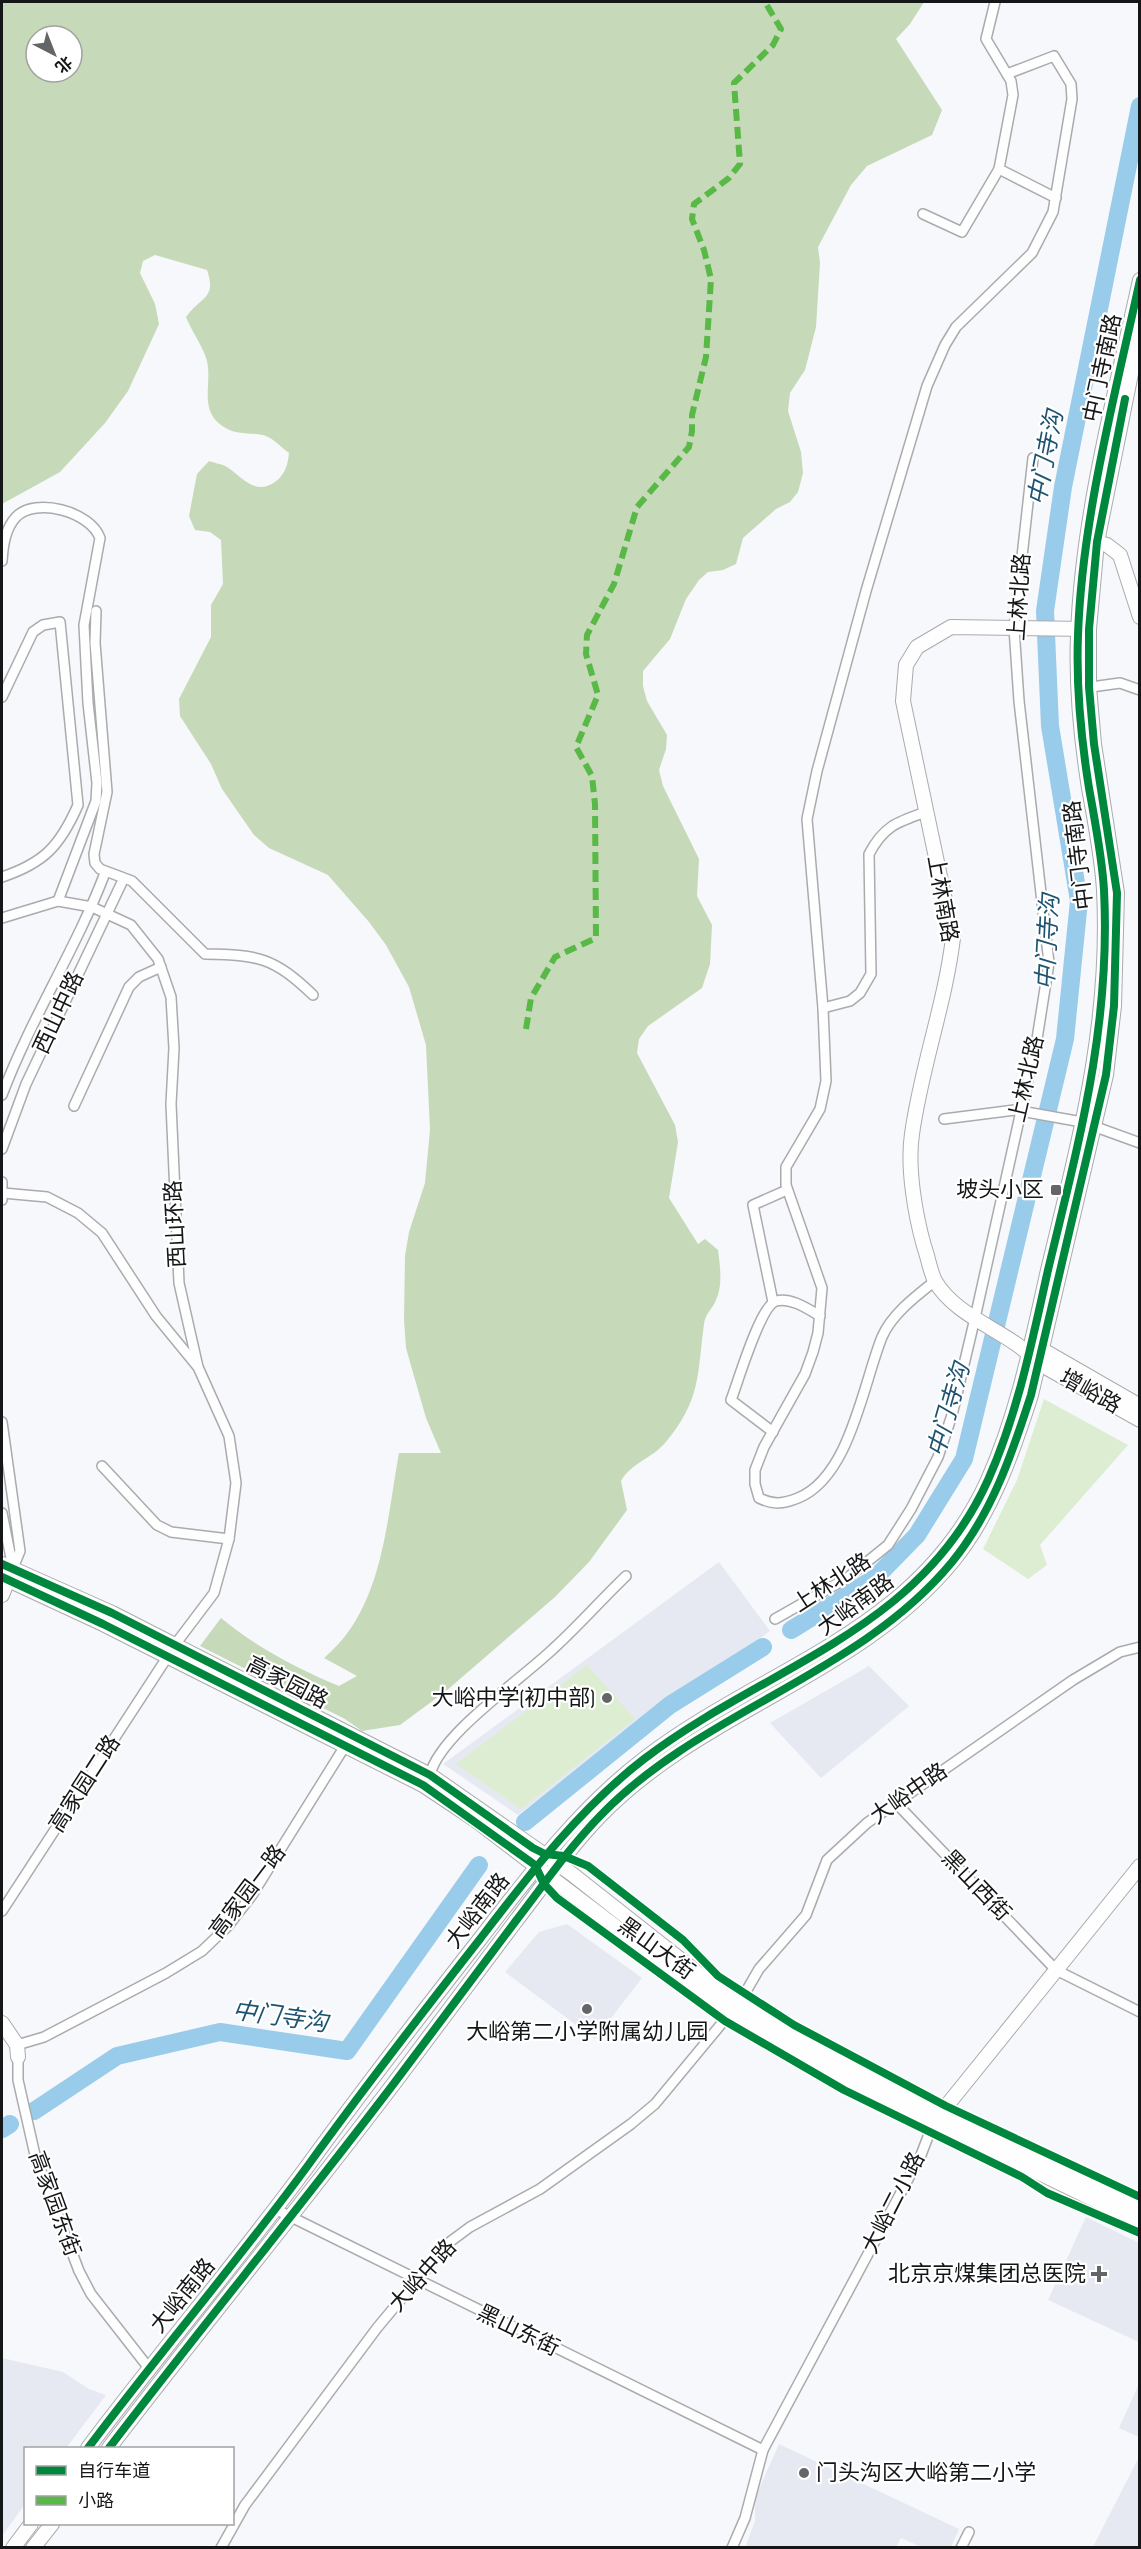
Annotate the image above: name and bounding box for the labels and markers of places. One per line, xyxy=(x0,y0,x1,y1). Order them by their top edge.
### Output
place label: 坡头小区 xyxy=(956,1177,1044,1204)
marker: 坡头小区 xyxy=(1049,1183,1063,1197)
place label: 大峪中学(初中部) xyxy=(431,1685,595,1712)
marker: 大峪中学(初中部) xyxy=(600,1691,614,1705)
marker: 大峪第二小学附属幼儿园 xyxy=(580,2002,594,2016)
place label: 大峪第二小学附属幼儿园 xyxy=(466,2019,708,2046)
place label: 北京京煤集团总医院 xyxy=(888,2261,1086,2288)
marker: 北京京煤集团总医院 xyxy=(1090,2265,1108,2283)
place label: 门头沟区大峪第二小学 xyxy=(816,2460,1036,2487)
marker: 门头沟区大峪第二小学 xyxy=(797,2466,811,2480)

